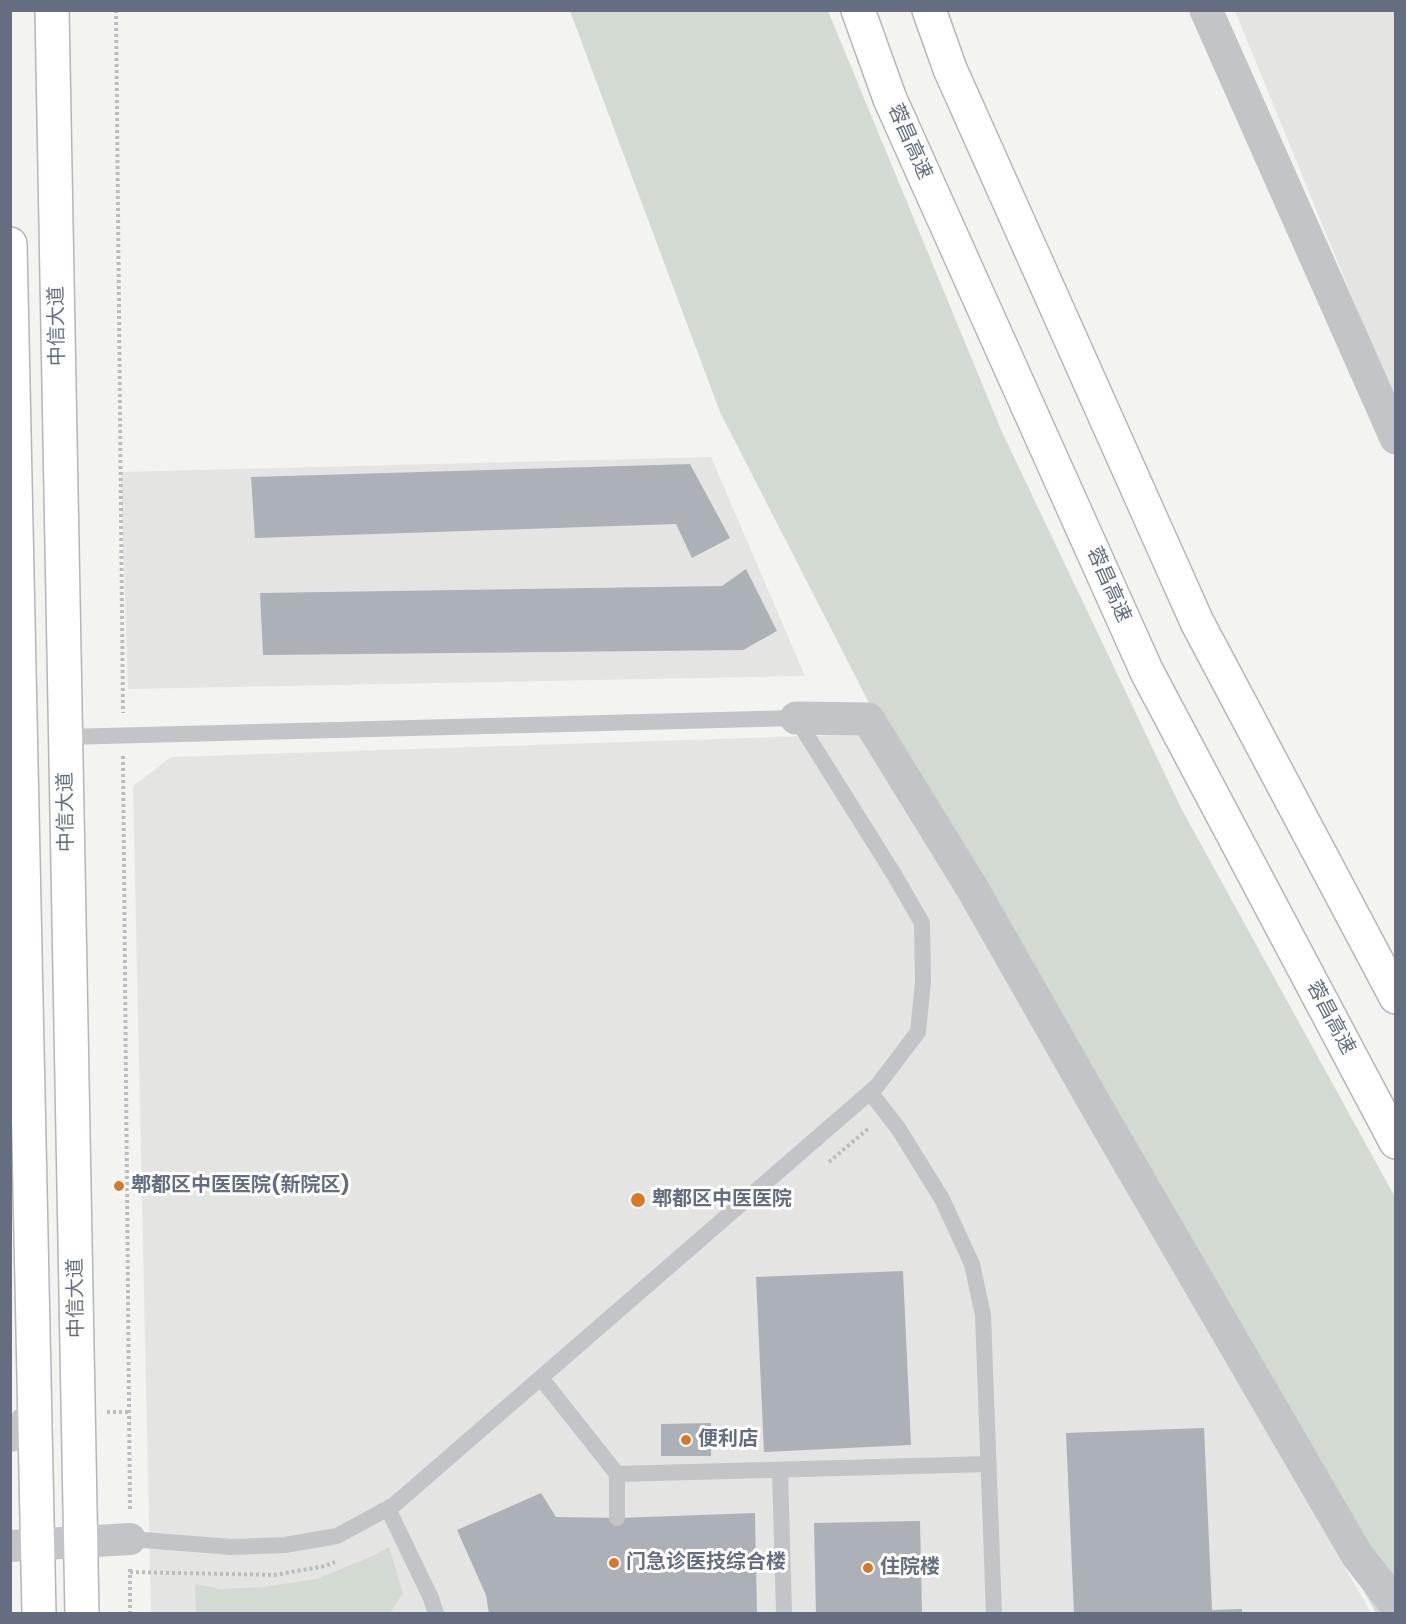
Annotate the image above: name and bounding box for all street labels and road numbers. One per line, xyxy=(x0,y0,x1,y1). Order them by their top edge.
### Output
street label: 蓉昌高速 xyxy=(882,101,936,183)
street label: 中信大道 xyxy=(45,286,71,366)
street label: 蓉昌高速 xyxy=(1081,544,1135,626)
street label: 中信大道 xyxy=(54,772,80,852)
street label: 蓉昌高速 xyxy=(1301,977,1359,1059)
street label: 中信大道 xyxy=(64,1258,90,1338)

